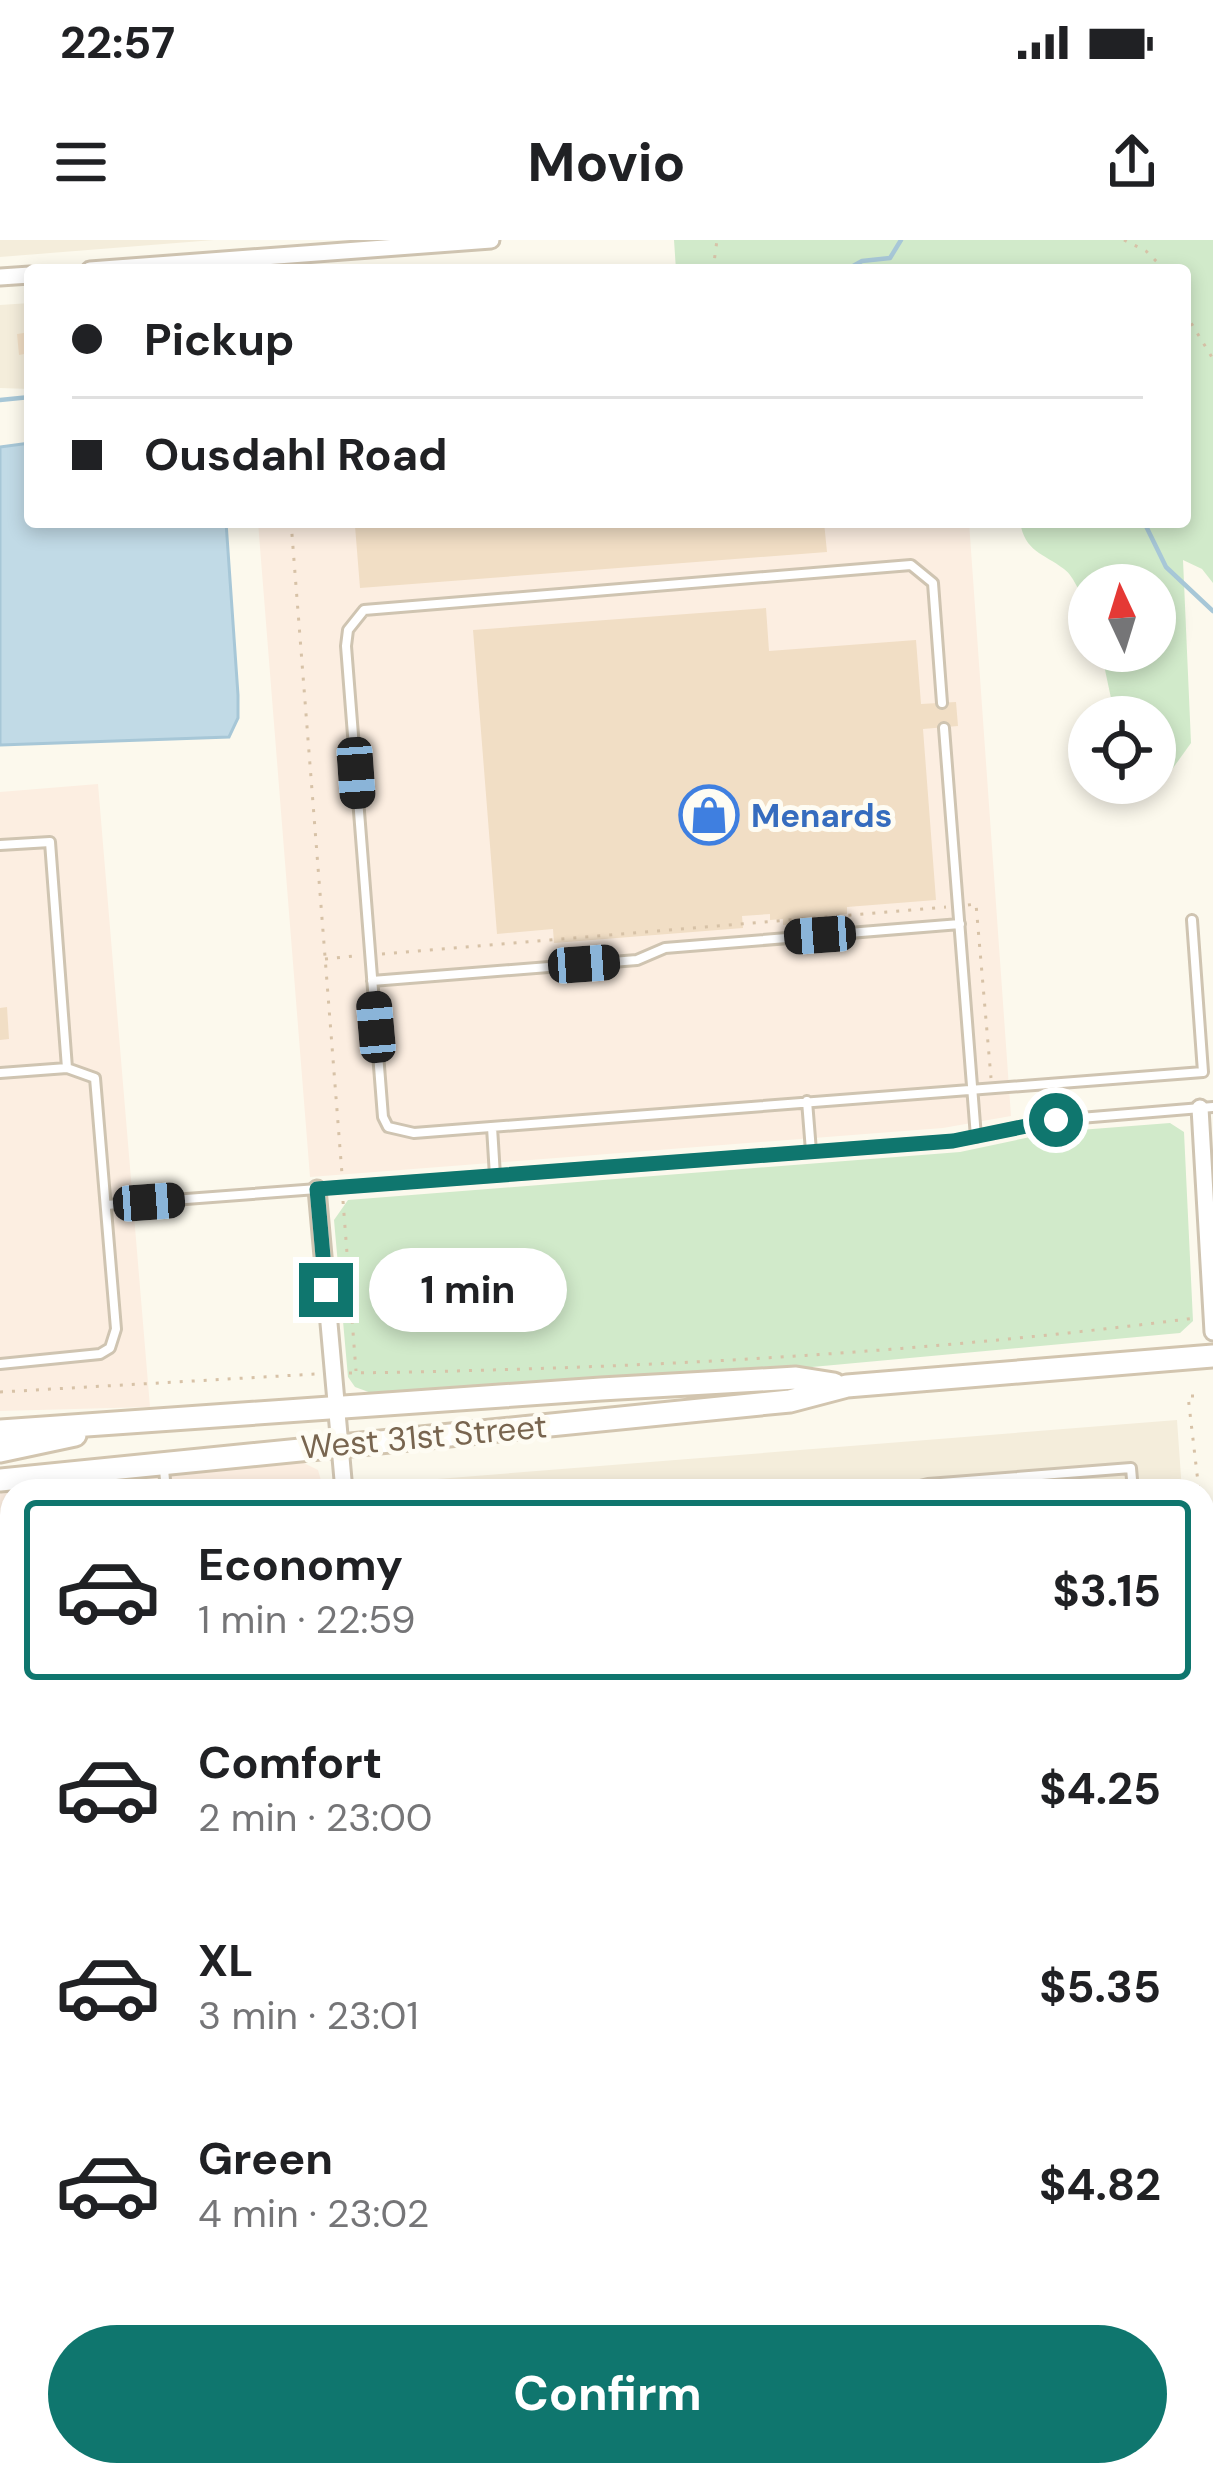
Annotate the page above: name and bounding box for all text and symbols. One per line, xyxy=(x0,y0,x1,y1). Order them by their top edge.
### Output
text: 22:57 xyxy=(60,13,175,72)
text: Movio xyxy=(528,127,685,198)
icon: menu xyxy=(48,129,114,195)
icon: share xyxy=(1099,129,1165,195)
text: Pickup xyxy=(144,310,294,369)
text: Ousdahl Road xyxy=(144,425,448,484)
north arrow xyxy=(1068,564,1176,672)
map controls xyxy=(1068,564,1176,804)
button: locate xyxy=(1068,696,1176,804)
car xyxy=(336,736,376,810)
shop icon: Menards xyxy=(678,784,740,846)
place label: Menards xyxy=(751,794,892,837)
car xyxy=(783,915,857,955)
car xyxy=(547,944,621,984)
car xyxy=(355,990,397,1064)
route start xyxy=(1029,1093,1083,1147)
car xyxy=(112,1182,186,1222)
callout: 1 min xyxy=(368,1248,566,1332)
route end xyxy=(299,1263,353,1317)
text: 1 min xyxy=(421,1264,515,1315)
street label: West 31st Street xyxy=(299,1404,549,1469)
text: Economy xyxy=(198,1535,403,1594)
icon: car xyxy=(54,1536,162,1644)
text: $3.15 xyxy=(1052,1561,1161,1620)
text: 1 min · 22:59 xyxy=(198,1594,415,1645)
text: Comfort xyxy=(198,1733,382,1792)
icon: car xyxy=(54,1734,162,1842)
text: $4.25 xyxy=(1039,1759,1161,1818)
text: 2 min · 23:00 xyxy=(198,1792,433,1843)
text: XL xyxy=(198,1931,253,1990)
icon: car xyxy=(54,1932,162,2040)
text: $5.35 xyxy=(1039,1957,1161,2016)
text: 3 min · 23:01 xyxy=(198,1990,419,2041)
text: Green xyxy=(198,2129,333,2188)
icon: car xyxy=(54,2130,162,2238)
text: $4.82 xyxy=(1039,2155,1161,2214)
text: 4 min · 23:02 xyxy=(198,2188,429,2239)
button: Confirm xyxy=(48,2325,1167,2463)

